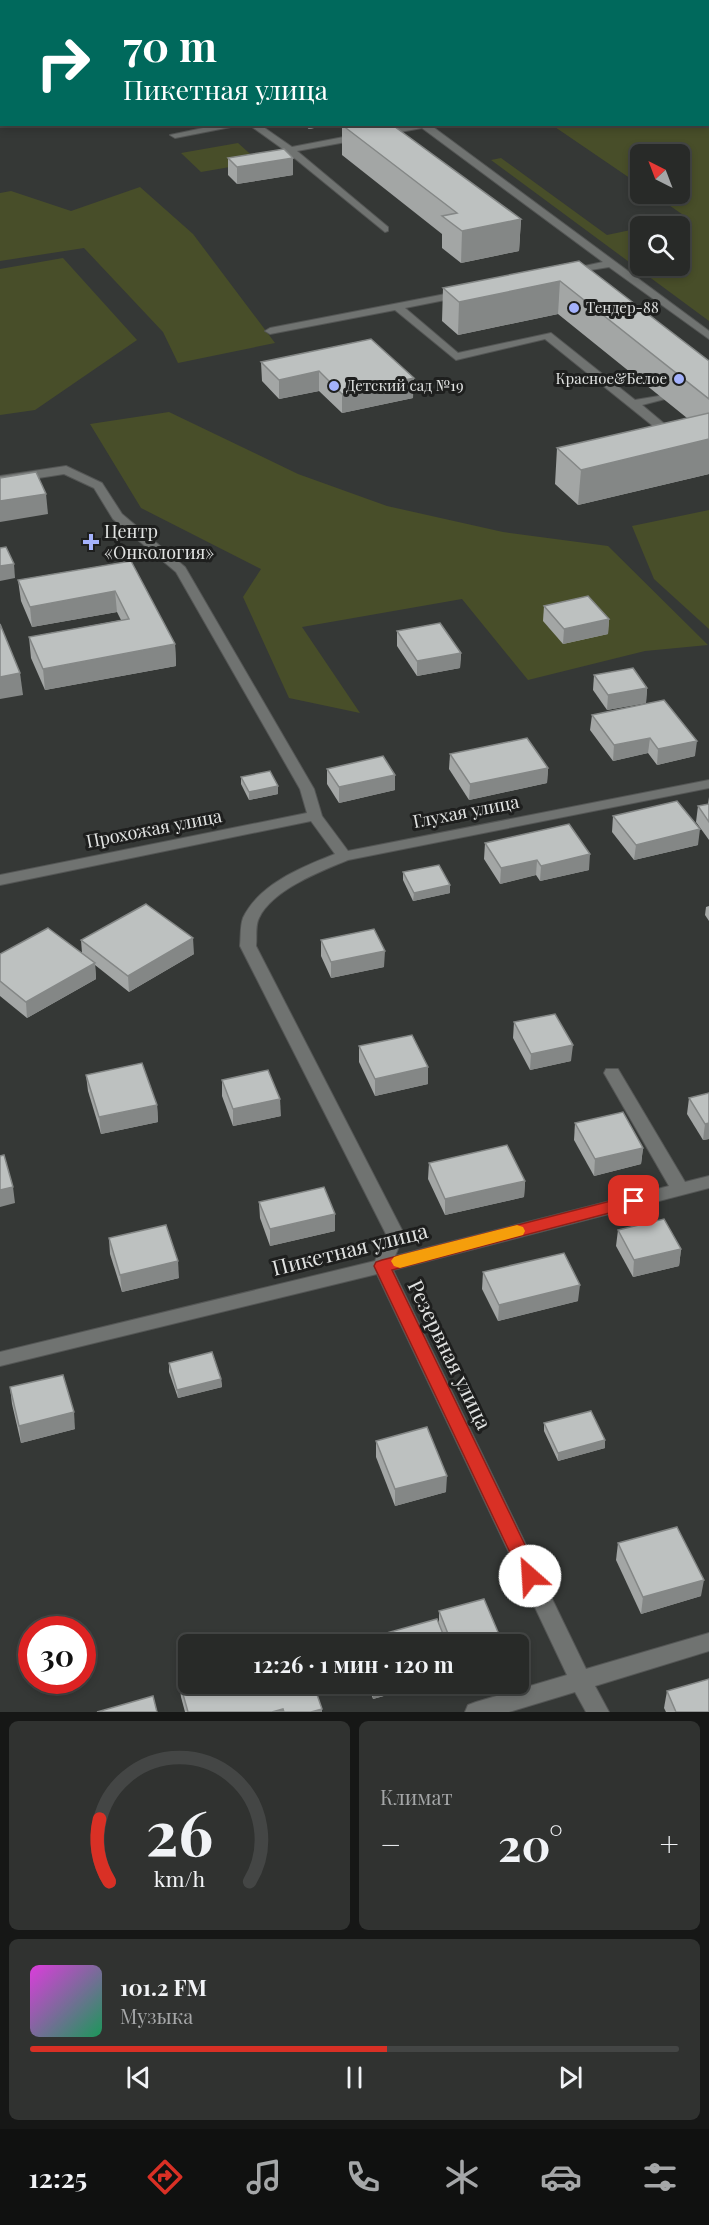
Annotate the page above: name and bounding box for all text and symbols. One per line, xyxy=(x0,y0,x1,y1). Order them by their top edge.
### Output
text: 70 m xyxy=(123,17,217,73)
icon: right xyxy=(24,24,102,102)
text: Пикетная улица xyxy=(123,71,328,107)
north arrow xyxy=(630,144,690,204)
map controls xyxy=(630,144,690,276)
button: search xyxy=(630,216,690,276)
place label: Тендер-88 xyxy=(586,297,659,317)
marker: Тендер-88 xyxy=(567,301,581,315)
place label: Красное&Белое xyxy=(556,368,667,388)
marker: Красное&Белое xyxy=(672,372,686,386)
place label: Детский сад №19 xyxy=(346,375,464,395)
marker: Детский сад №19 xyxy=(327,379,341,393)
place label: Центр «Онкология» xyxy=(104,519,214,564)
marker: Центр «Онкология» xyxy=(82,533,100,551)
street label: Глухая улица xyxy=(411,789,521,833)
street label: Прохожая улица xyxy=(84,803,224,853)
pin xyxy=(608,1175,659,1226)
icon: arrive xyxy=(617,1184,650,1217)
street label: Пикетная улица xyxy=(269,1215,431,1281)
street label: Резервная улица xyxy=(402,1275,499,1434)
position arrow xyxy=(498,1544,562,1608)
speed limit sign: 30 xyxy=(18,1616,96,1694)
text: 12:26 · 1 мин · 120 m xyxy=(253,1649,454,1679)
text: Климат xyxy=(380,1783,453,1810)
text: 26 xyxy=(146,1788,213,1872)
text: 20° xyxy=(498,1813,563,1873)
text: − xyxy=(380,1821,401,1865)
text: + xyxy=(660,1821,679,1865)
text: km/h xyxy=(154,1865,206,1893)
text: 101.2 FM xyxy=(120,1972,207,2002)
text: Музыка xyxy=(120,2002,193,2029)
icon: previous xyxy=(122,2061,155,2094)
icon: pause xyxy=(338,2061,371,2094)
icon: next xyxy=(554,2061,587,2094)
icon: directions xyxy=(144,2156,186,2198)
icon: music xyxy=(243,2156,285,2198)
icon: phone xyxy=(342,2156,384,2198)
icon: climate xyxy=(441,2156,483,2198)
icon: car xyxy=(540,2156,582,2198)
icon: filters xyxy=(639,2156,681,2198)
text: 12:25 xyxy=(28,2159,87,2195)

